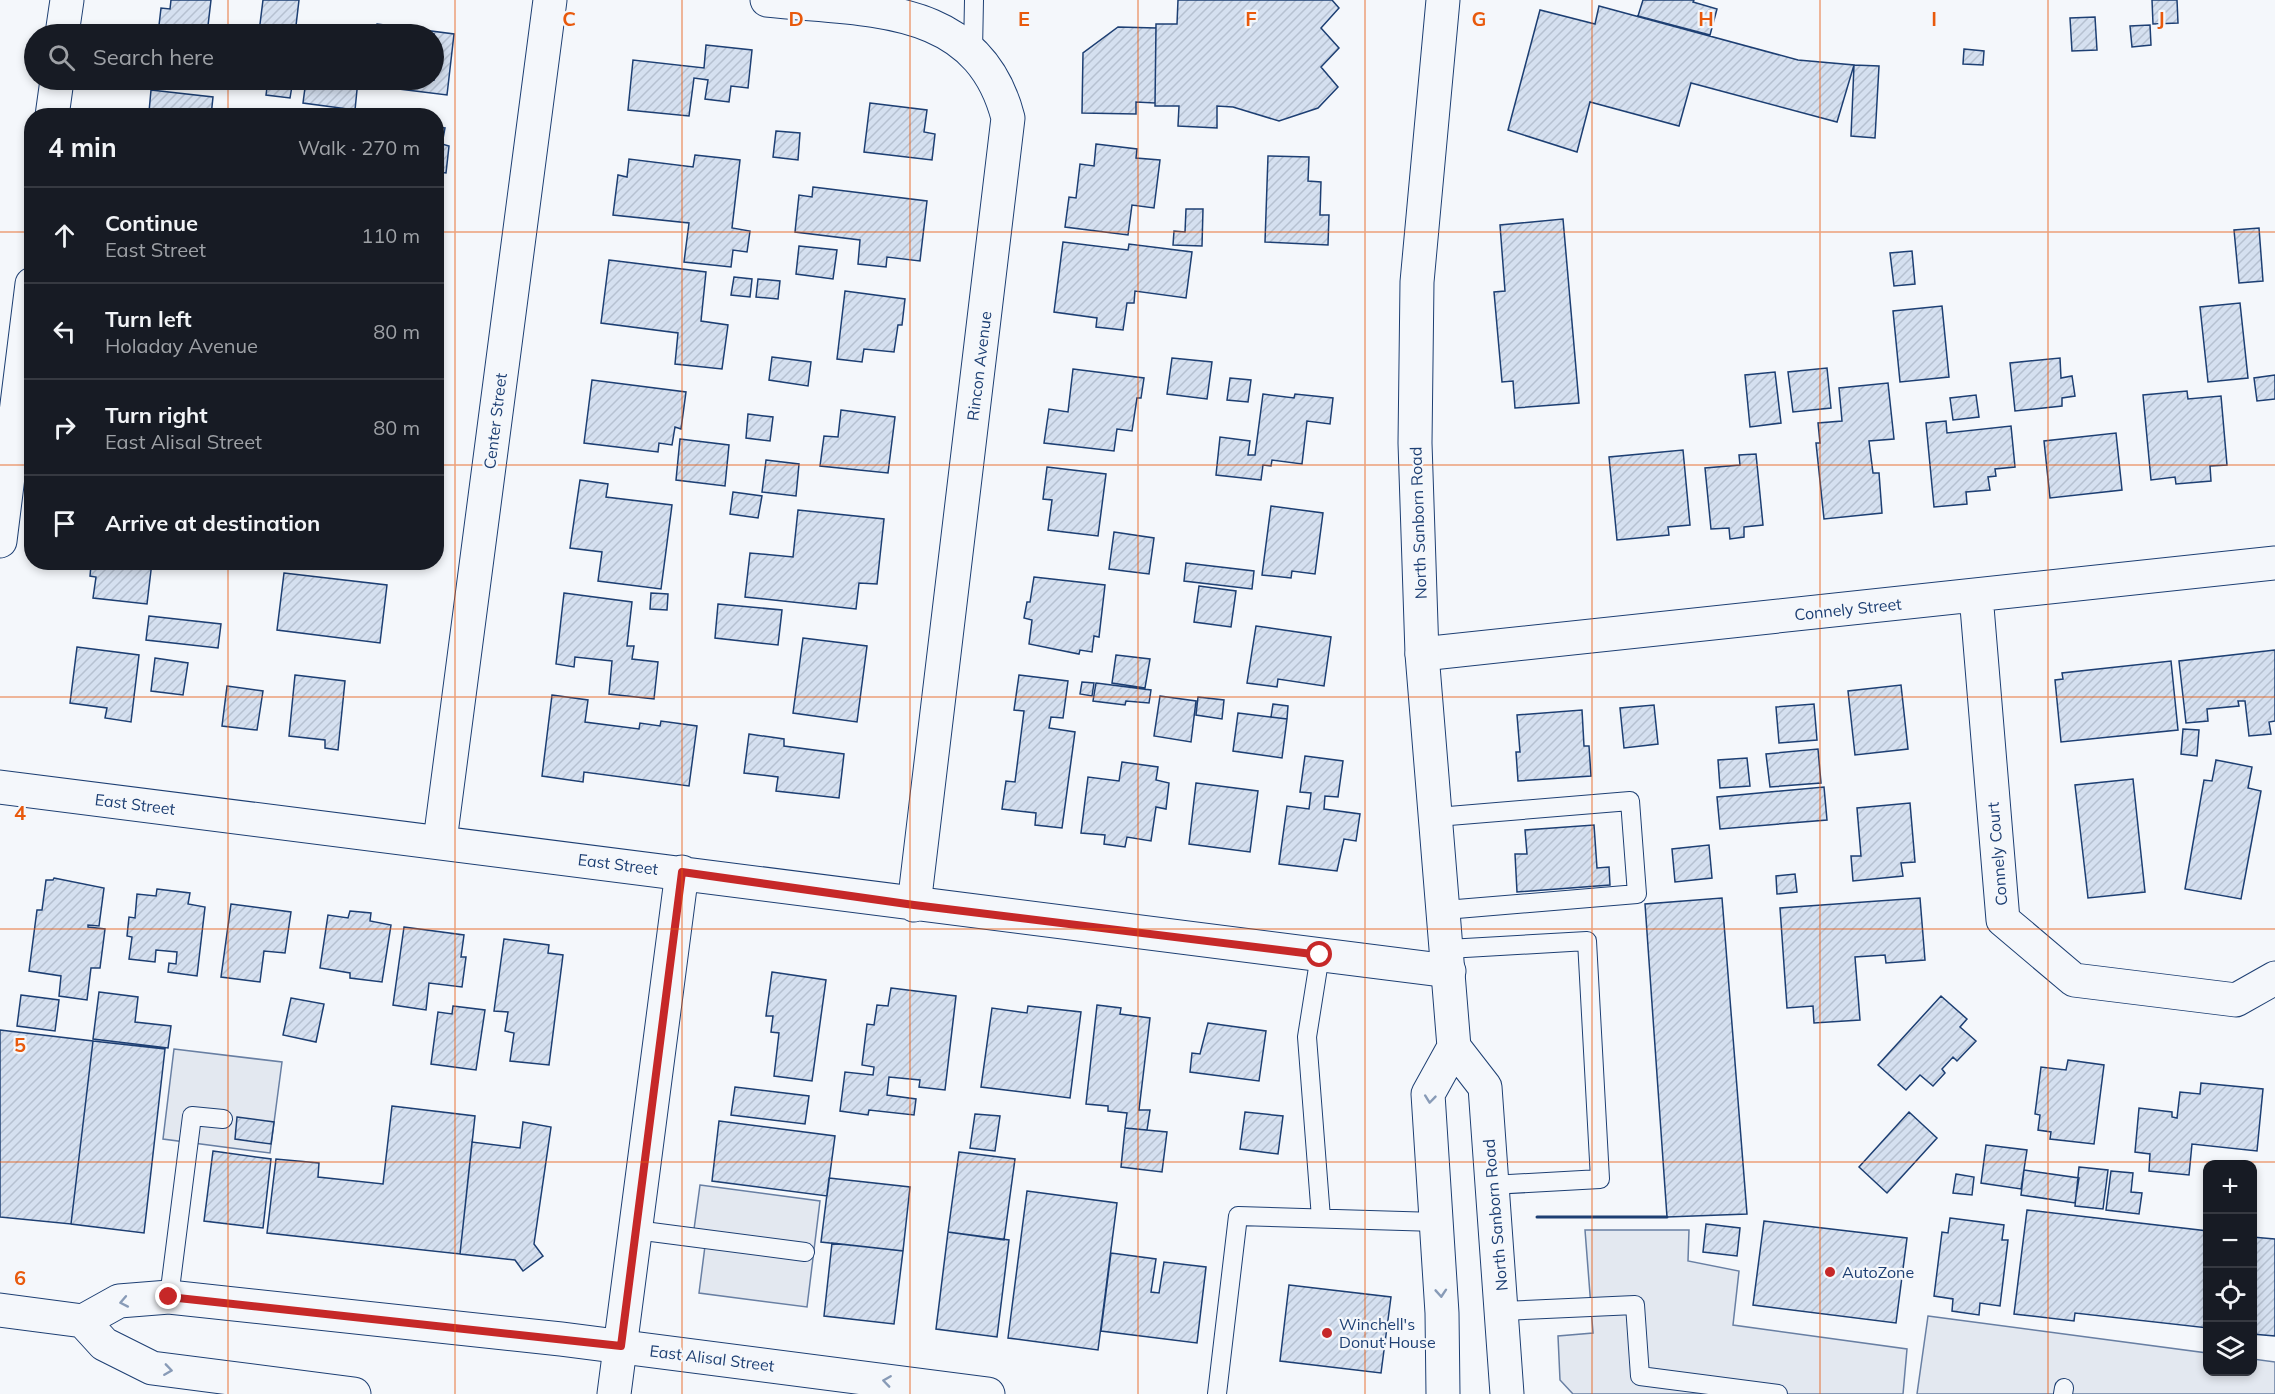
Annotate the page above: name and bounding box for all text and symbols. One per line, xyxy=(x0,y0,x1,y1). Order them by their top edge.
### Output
text: C xyxy=(562,6,576,31)
text: D xyxy=(788,6,804,31)
text: E xyxy=(1018,6,1030,31)
text: F xyxy=(1245,6,1257,31)
text: G xyxy=(1472,6,1486,31)
text: H xyxy=(1698,6,1714,31)
text: I xyxy=(1931,6,1937,31)
text: J xyxy=(2157,6,2165,31)
search box xyxy=(24,24,444,90)
icon: search xyxy=(45,41,78,74)
text: Search here xyxy=(93,43,214,71)
text: 4 min xyxy=(48,131,117,164)
text: Walk · 270 m xyxy=(298,135,420,160)
text: Continue xyxy=(105,209,198,237)
icon: ahead xyxy=(48,219,81,252)
text: 110 m xyxy=(361,223,420,248)
text: East Street xyxy=(105,237,206,262)
text: Turn left xyxy=(105,305,192,333)
street label: Rincon Avenue xyxy=(962,310,996,422)
icon: left xyxy=(48,315,81,348)
text: 80 m xyxy=(373,319,420,344)
text: Holaday Avenue xyxy=(105,333,258,358)
street label: Center Street xyxy=(479,371,511,470)
text: Turn right xyxy=(105,401,208,429)
icon: right xyxy=(48,411,81,444)
text: 80 m xyxy=(373,415,420,440)
text: East Alisal Street xyxy=(105,429,262,454)
street label: North Sanborn Road xyxy=(1405,446,1431,600)
icon: arrive xyxy=(48,507,81,540)
text: Arrive at destination xyxy=(105,509,320,537)
street label: Connely Street xyxy=(1793,593,1903,625)
street label: East Street xyxy=(94,789,177,819)
text: 4 xyxy=(14,800,26,825)
street label: Connely Court xyxy=(1982,801,2011,907)
street label: East Street xyxy=(577,849,660,879)
route start xyxy=(1306,941,1332,967)
text: 5 xyxy=(14,1032,26,1057)
one-way arrow xyxy=(1424,1094,1437,1104)
street label: North Sanborn Road xyxy=(1478,1138,1512,1292)
map controls xyxy=(2203,1160,2257,1376)
button: + xyxy=(2203,1160,2257,1214)
button: − xyxy=(2203,1214,2257,1268)
place label: AutoZone xyxy=(1842,1262,1914,1282)
text: 6 xyxy=(14,1265,26,1290)
marker: AutoZone xyxy=(1823,1265,1837,1279)
button: locate xyxy=(2203,1268,2257,1322)
route end xyxy=(155,1283,181,1309)
one-way arrow xyxy=(1434,1289,1447,1298)
one-way arrow xyxy=(119,1295,129,1308)
place label: Winchell's Donut House xyxy=(1339,1314,1436,1352)
button: layers xyxy=(2203,1322,2257,1376)
marker: Winchell's Donut House xyxy=(1320,1326,1334,1340)
street label: East Alisal Street xyxy=(648,1340,776,1376)
one-way arrow xyxy=(163,1364,172,1376)
one-way arrow xyxy=(882,1375,892,1387)

